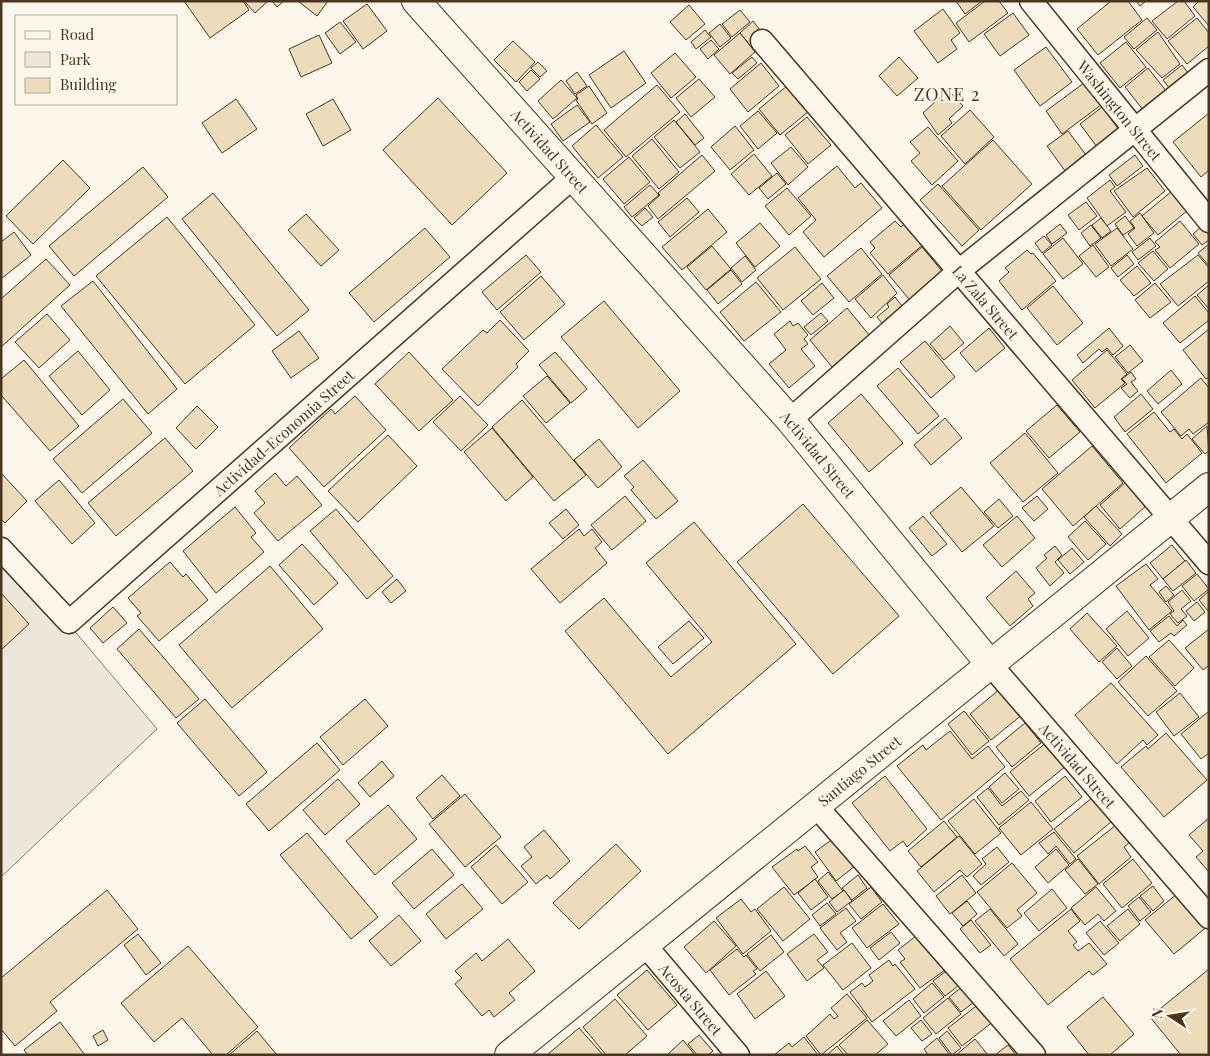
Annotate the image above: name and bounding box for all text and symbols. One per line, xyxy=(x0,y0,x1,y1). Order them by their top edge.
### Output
legend xyxy=(15,15,178,105)
text: Road xyxy=(60,24,94,44)
text: Park xyxy=(60,49,92,69)
street label: Washington Street xyxy=(1072,56,1167,165)
text: Building xyxy=(60,74,117,94)
district label: ZONE 2 xyxy=(914,82,980,106)
street label: Actividad Street xyxy=(506,104,593,198)
street label: La Zala Street xyxy=(948,261,1024,344)
street label: Actividad-Economia Street xyxy=(208,365,359,501)
street label: Actividad Street xyxy=(776,406,860,503)
street label: Actividad Street xyxy=(1034,717,1121,813)
street label: Santiago Street xyxy=(813,731,906,811)
street label: Acosta Street xyxy=(654,958,727,1040)
north arrow xyxy=(1145,991,1195,1041)
text: N xyxy=(1146,1006,1167,1020)

